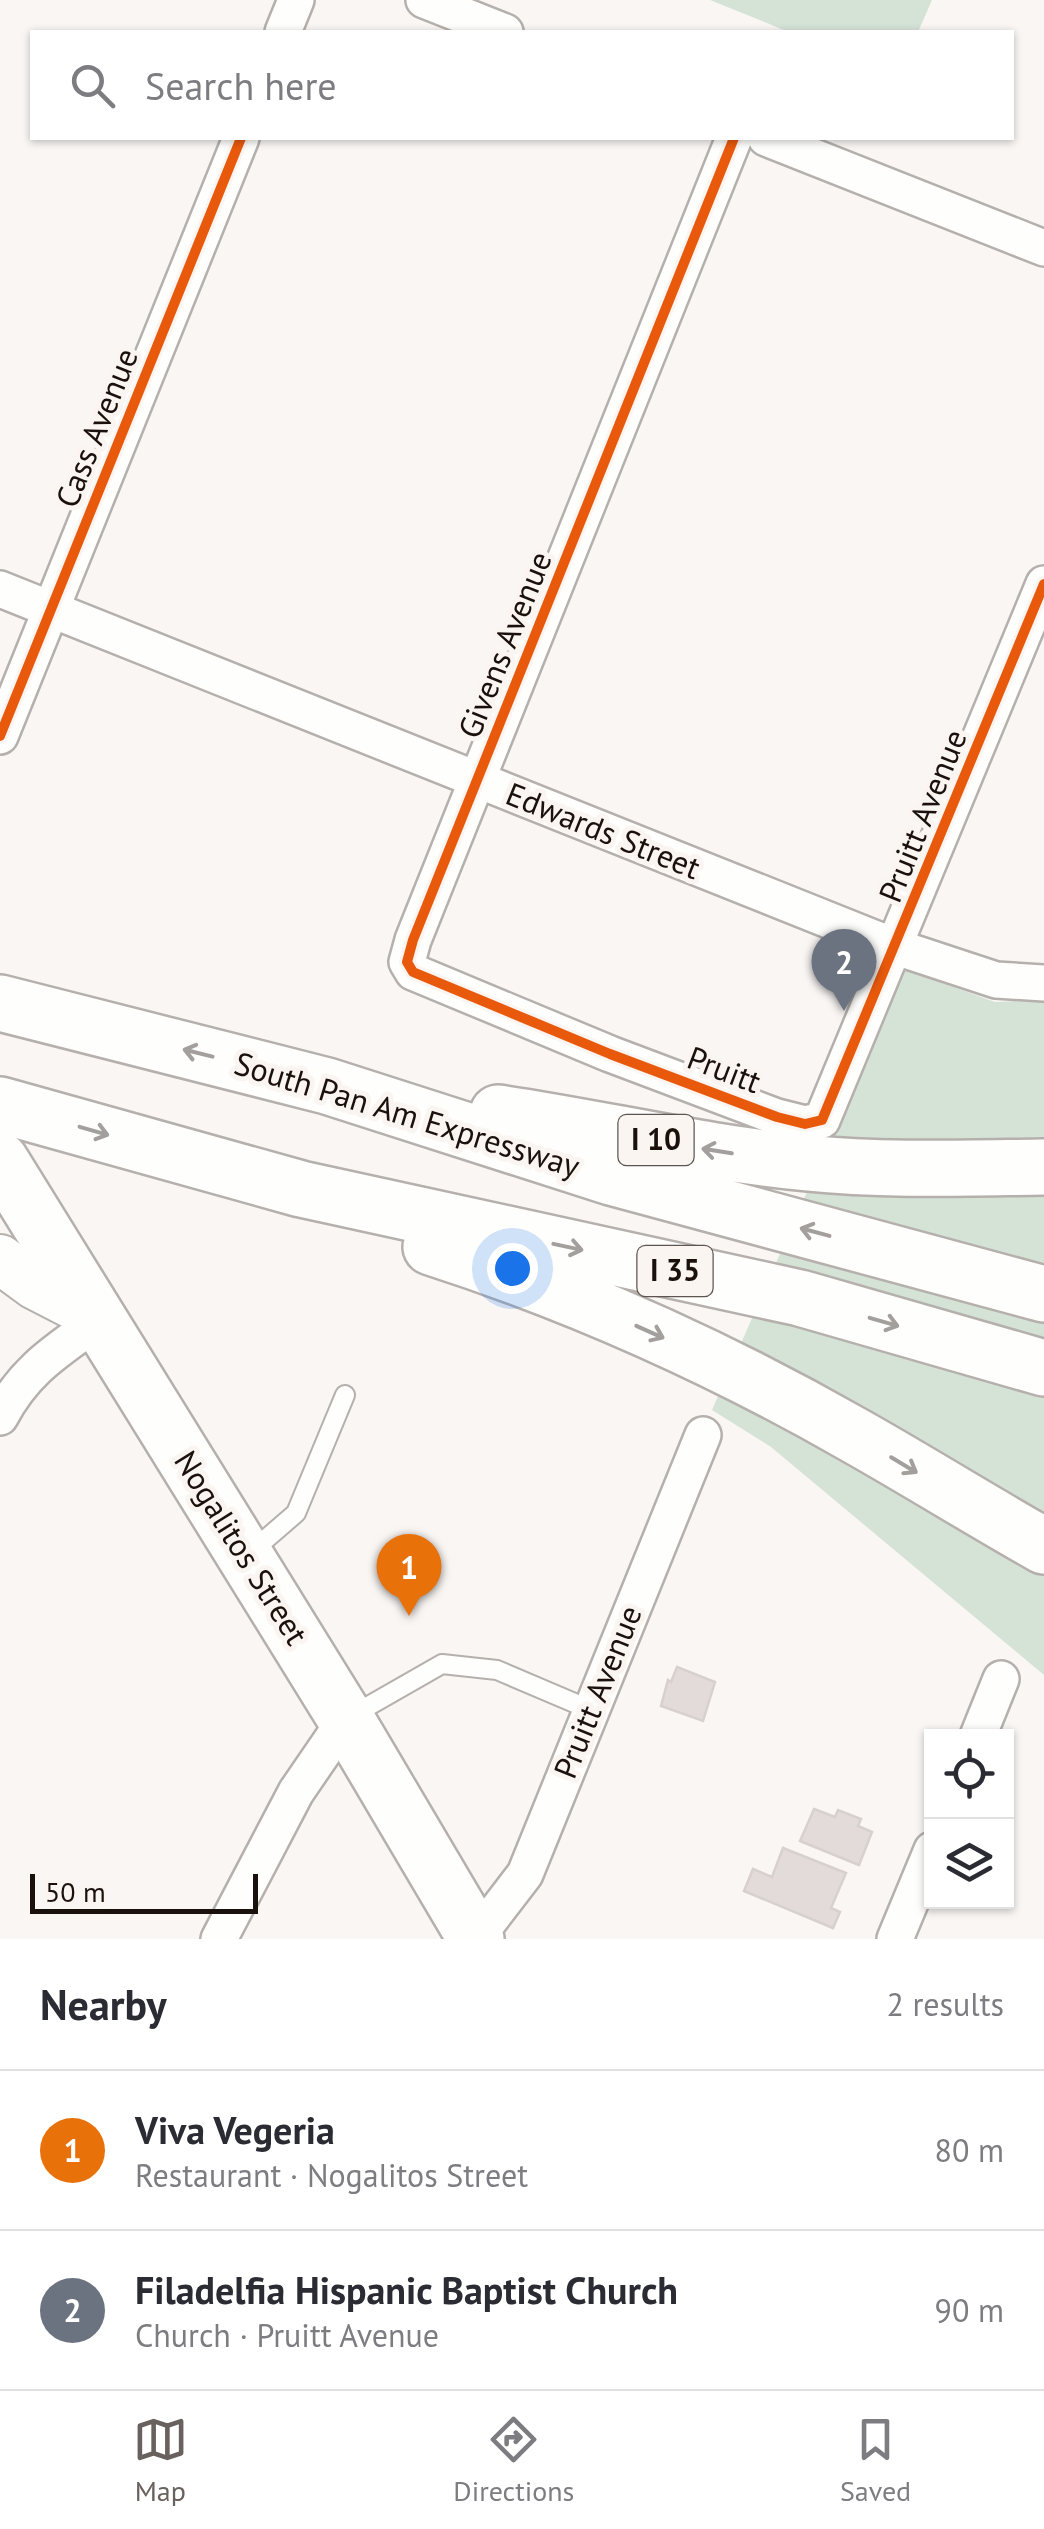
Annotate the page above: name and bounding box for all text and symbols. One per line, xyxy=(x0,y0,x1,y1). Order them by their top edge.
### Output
search box xyxy=(30,30,1014,140)
icon: search xyxy=(65,58,120,113)
text: Search here xyxy=(145,61,337,110)
street label: Cass Avenue xyxy=(45,342,147,513)
street label: Givens Avenue xyxy=(448,545,561,744)
street label: Pruitt Avenue xyxy=(868,723,976,908)
street label: Edwards Street xyxy=(500,772,707,888)
pin: 2 xyxy=(812,928,876,1011)
street label: Pruitt xyxy=(682,1036,767,1102)
street label: South Pan Am Expressway xyxy=(230,1042,585,1187)
one-way arrow xyxy=(183,1043,215,1061)
road number: I 10 xyxy=(618,1115,694,1165)
one-way arrow xyxy=(78,1123,109,1141)
one-way arrow xyxy=(701,1141,734,1160)
one-way arrow xyxy=(800,1221,831,1240)
one-way arrow xyxy=(551,1239,583,1258)
your location xyxy=(487,1243,538,1294)
road number: I 35 xyxy=(638,1246,712,1296)
one-way arrow xyxy=(868,1314,899,1332)
one-way arrow xyxy=(634,1324,665,1342)
street label: Nogalitos Street xyxy=(165,1443,318,1652)
one-way arrow xyxy=(889,1455,917,1475)
pin: 1 xyxy=(376,1534,442,1616)
street label: Pruitt Avenue xyxy=(543,1599,651,1784)
map controls xyxy=(924,1729,1014,1909)
button: locate xyxy=(924,1729,1014,1819)
button: layers xyxy=(924,1819,1014,1909)
scale bar xyxy=(30,1869,258,1914)
text: 50 m xyxy=(45,1873,106,1910)
text: Nearby xyxy=(40,1977,167,2032)
text: 2 results xyxy=(886,1983,1004,2025)
text: Viva Vegeria xyxy=(135,2105,335,2154)
text: 1 xyxy=(63,2129,82,2171)
text: 80 m xyxy=(935,2129,1004,2171)
text: Restaurant · Nogalitos Street xyxy=(135,2154,528,2196)
text: Filadelfia Hispanic Baptist Church xyxy=(135,2265,678,2314)
text: 2 xyxy=(63,2289,82,2331)
text: 90 m xyxy=(935,2289,1004,2331)
text: Church · Pruitt Avenue xyxy=(135,2314,439,2356)
tab: Map xyxy=(133,2412,188,2509)
tab: Directions xyxy=(453,2412,574,2509)
tab: Saved xyxy=(840,2412,911,2509)

